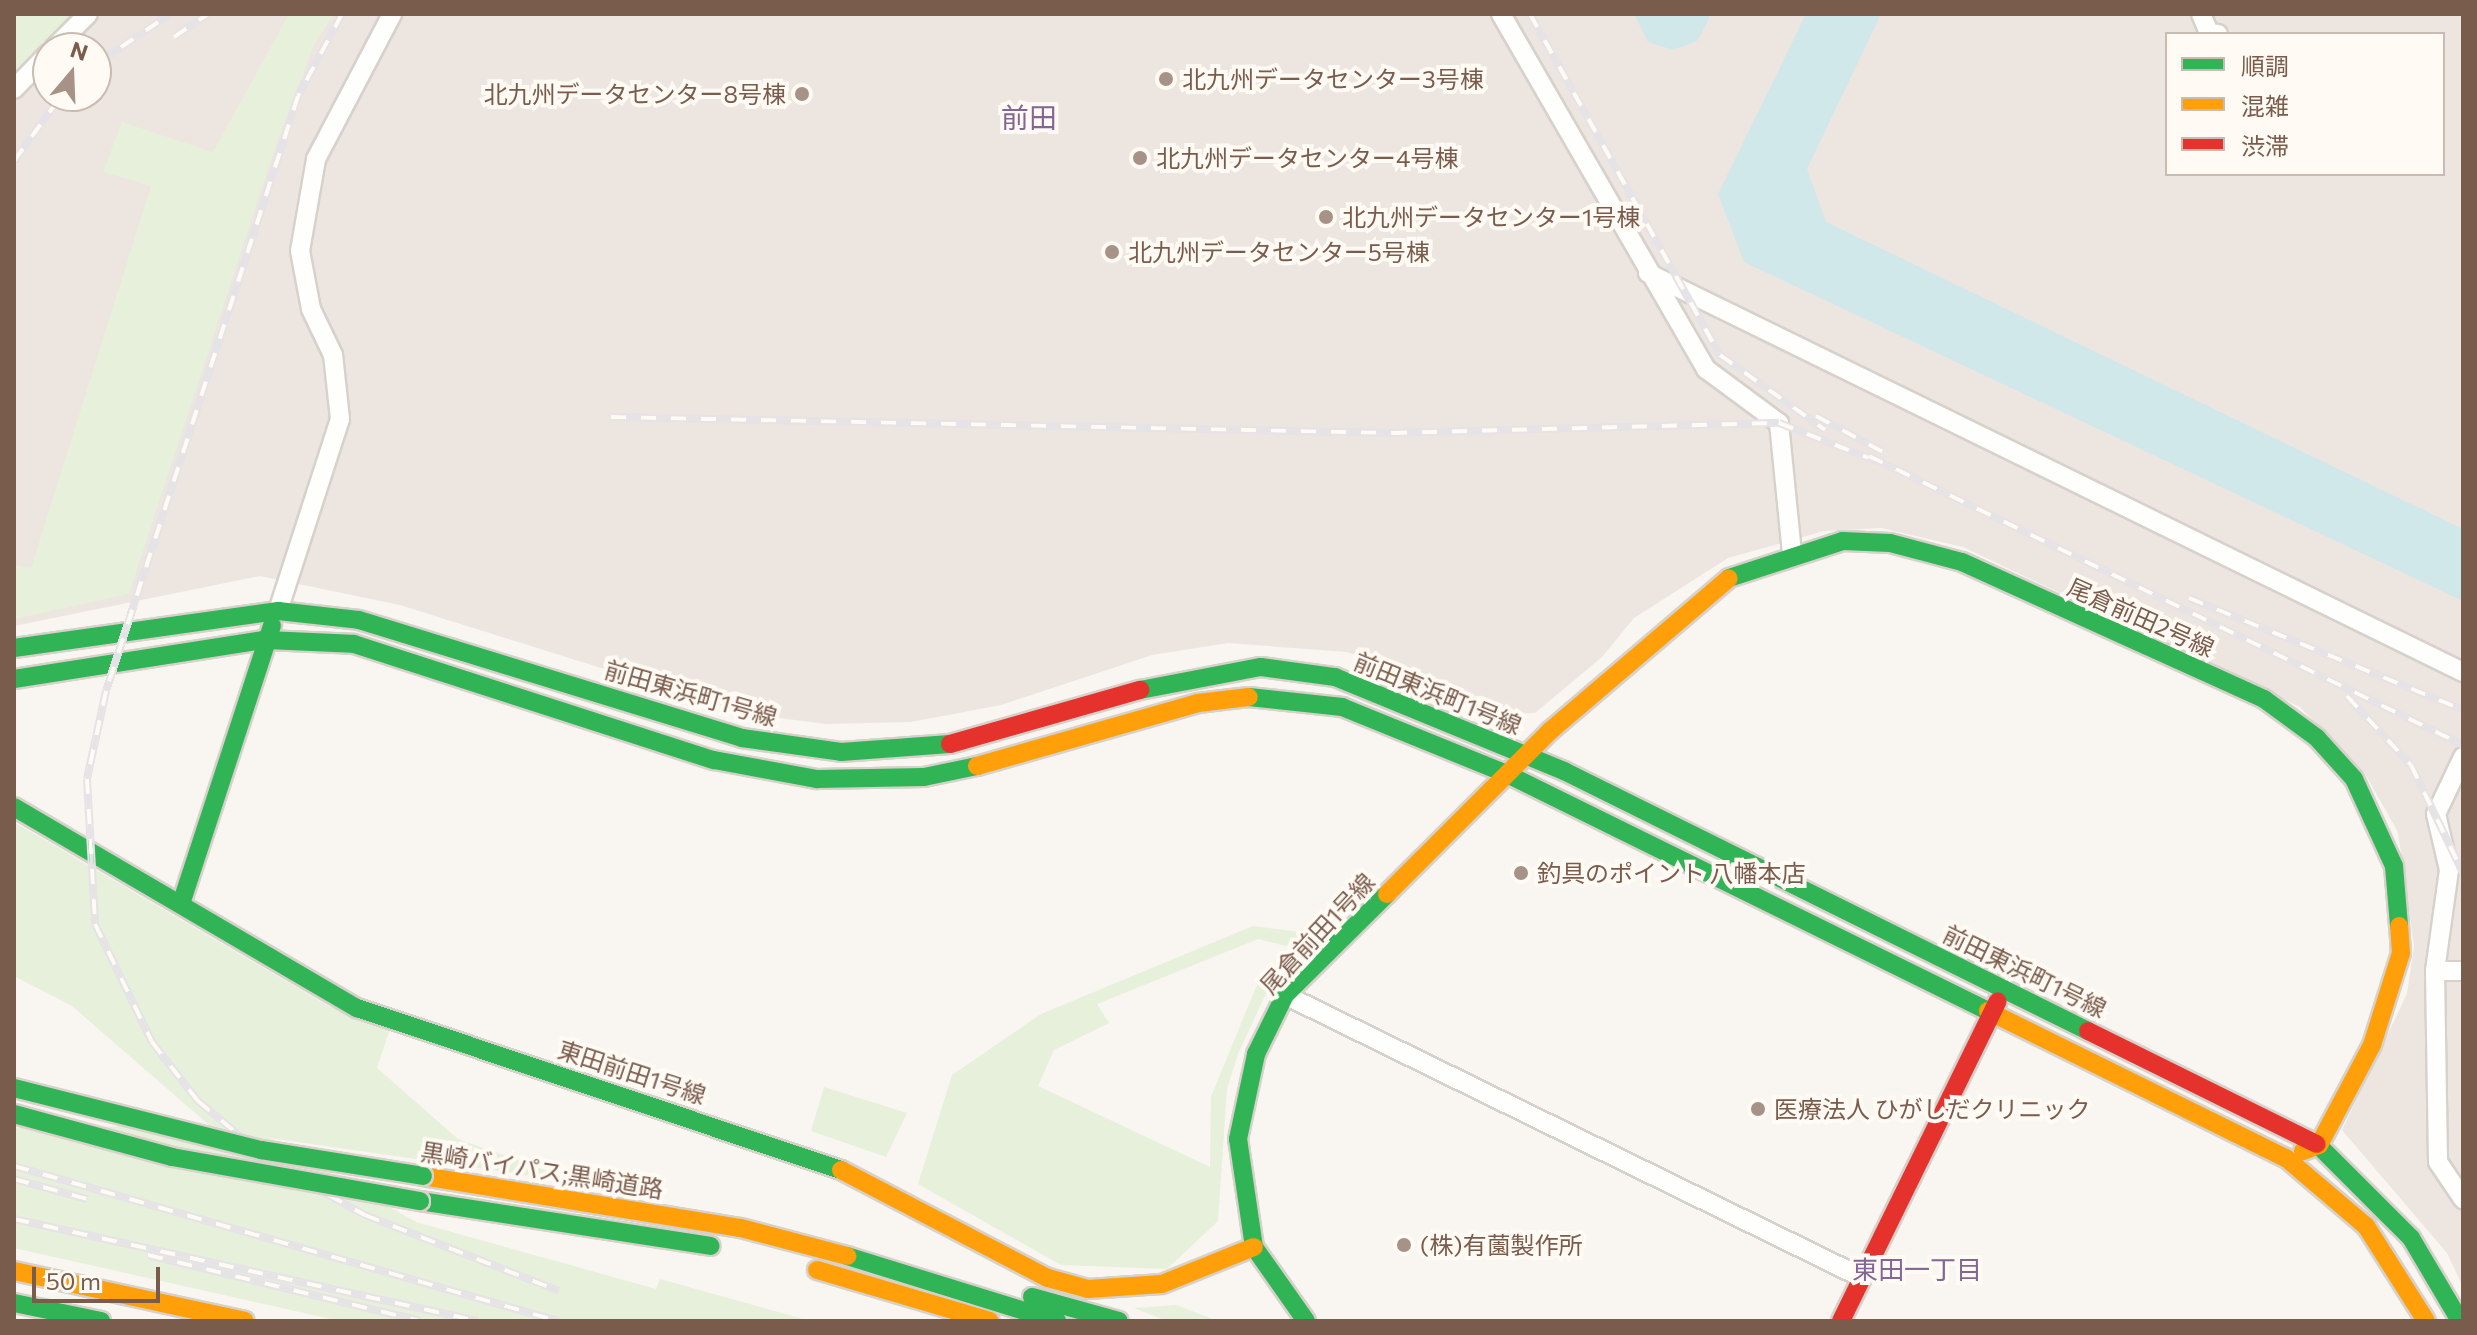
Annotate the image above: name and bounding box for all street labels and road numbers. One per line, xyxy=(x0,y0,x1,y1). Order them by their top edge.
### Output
street label: 尾倉前田2号線 xyxy=(2063,572,2219,662)
street label: 前田東浜町1号線 xyxy=(1350,646,1526,740)
street label: 前田東浜町1号線 xyxy=(601,655,781,731)
street label: 尾倉前田1号線 xyxy=(1254,867,1380,999)
street label: 前田東浜町1号線 xyxy=(1939,919,2111,1023)
street label: 東田前田1号線 xyxy=(554,1034,710,1110)
street label: 黒崎バイパス;黒崎道路 xyxy=(418,1137,666,1203)

